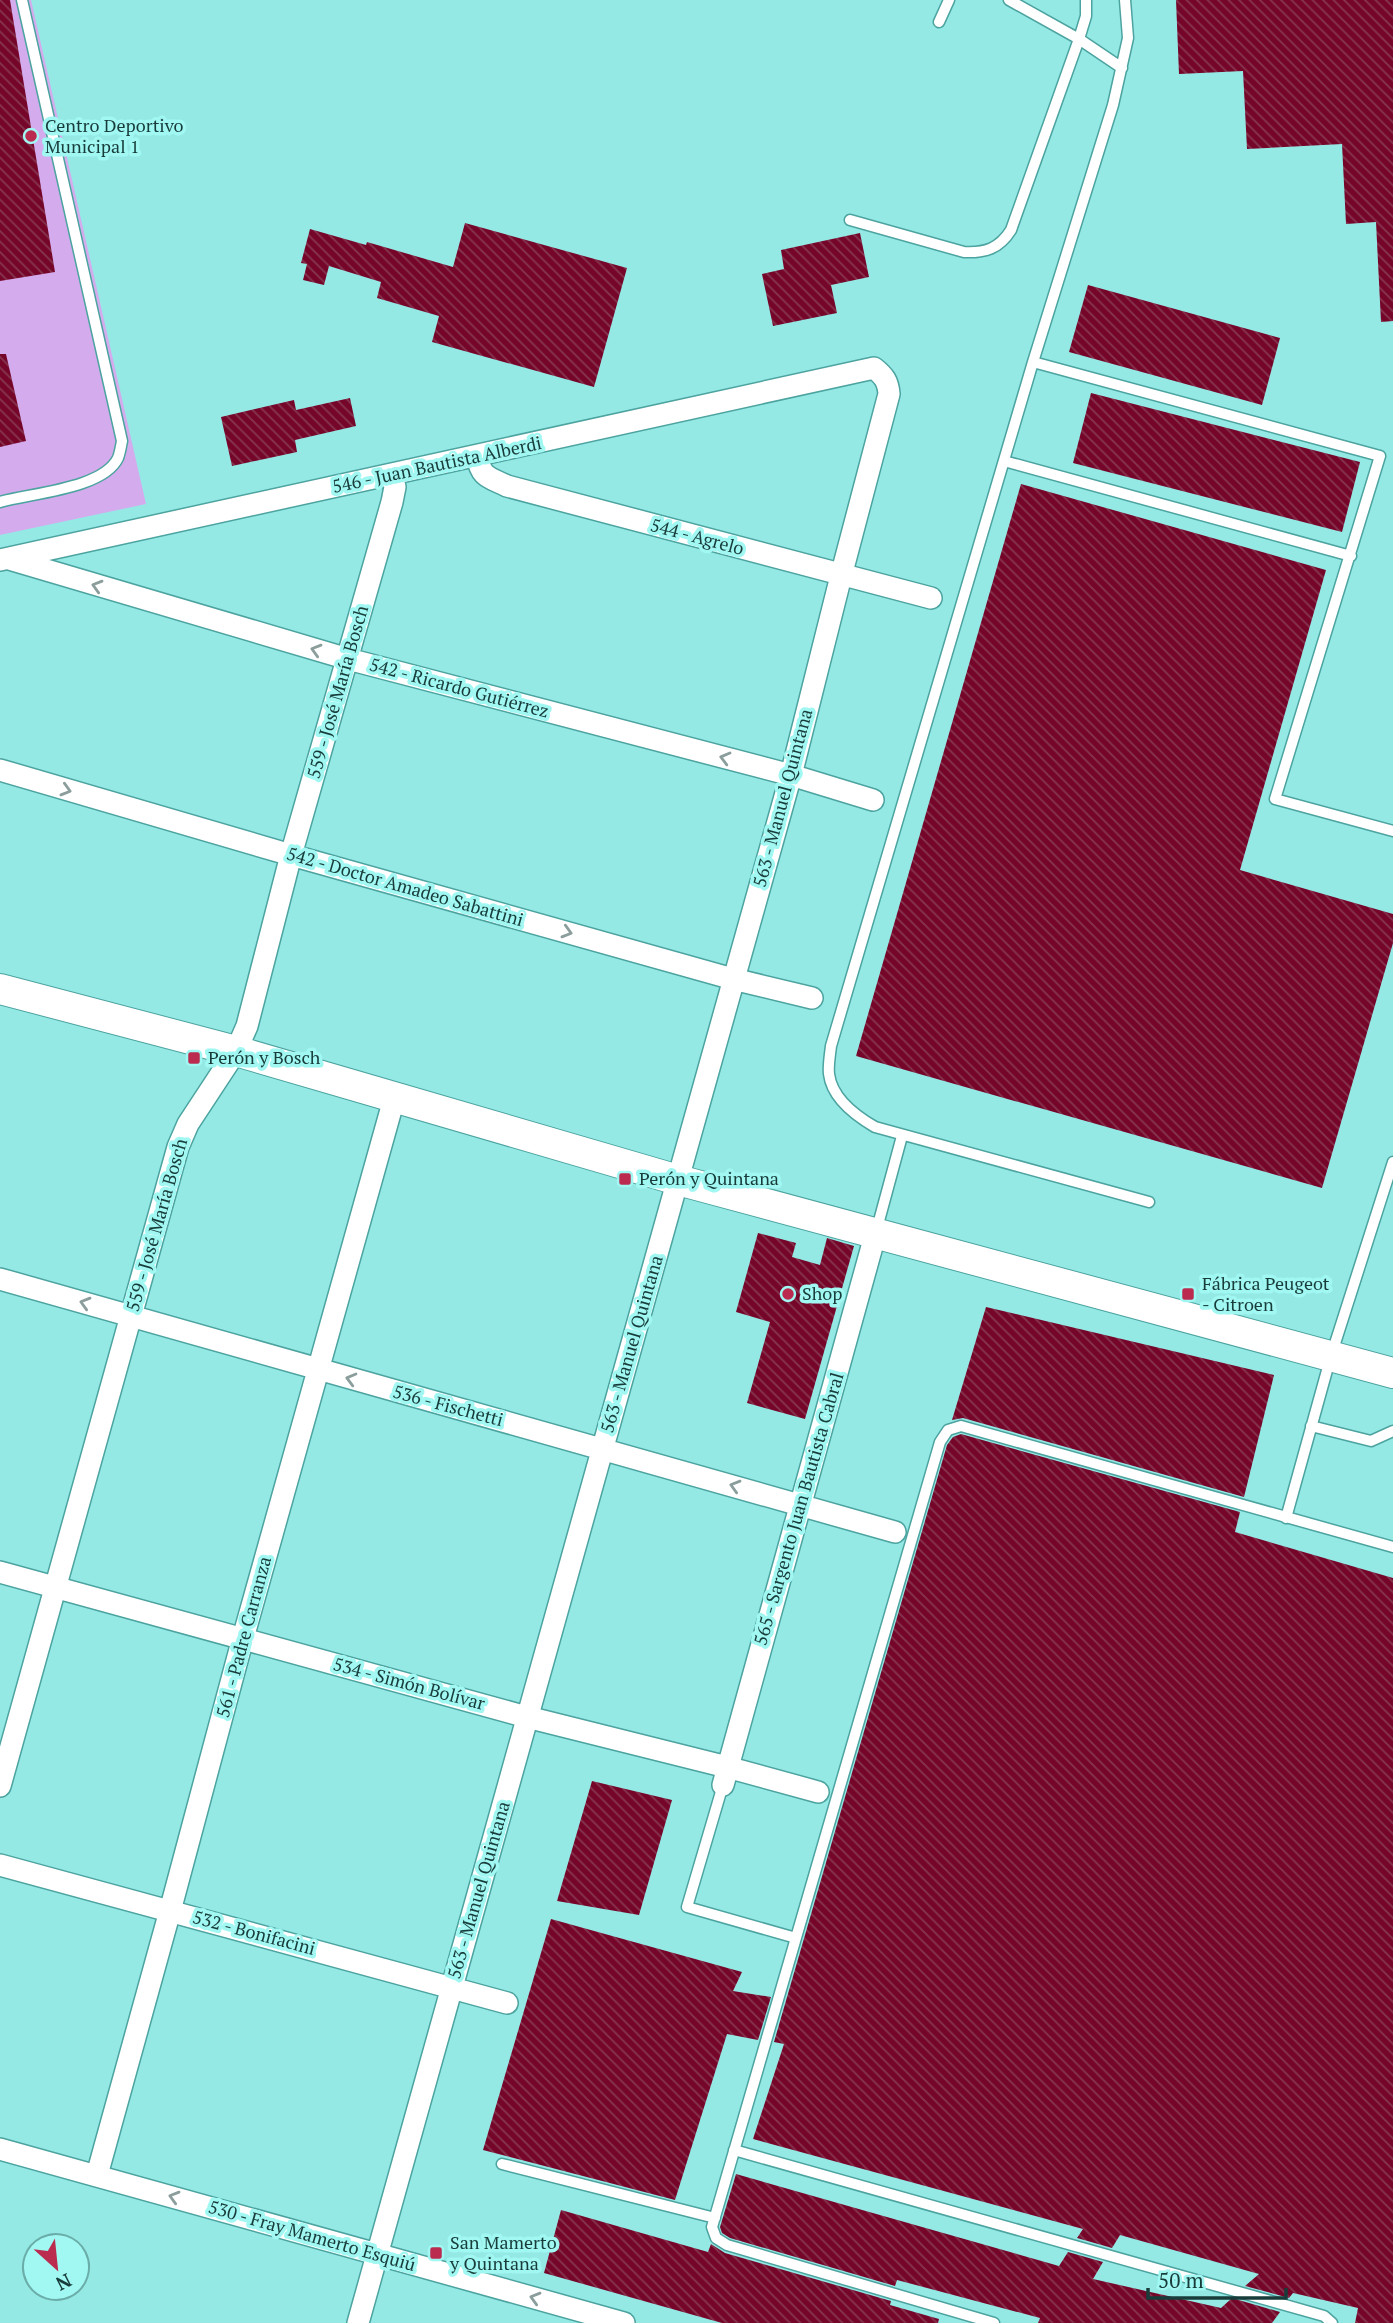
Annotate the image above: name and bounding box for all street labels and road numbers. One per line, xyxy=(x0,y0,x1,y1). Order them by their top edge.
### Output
street label: 546 - Juan Bautista Alberdi xyxy=(330,430,544,498)
street label: 544 - Agrelo xyxy=(648,512,747,560)
street label: 559 - José María Bosch xyxy=(301,602,373,781)
street label: 542 - Ricardo Gutiérrez xyxy=(367,652,552,723)
street label: 563 - Manuel Quintana xyxy=(747,706,817,890)
street label: 542 - Doctor Amadeo Sabattini xyxy=(284,841,526,931)
street label: 559 - José María Bosch xyxy=(120,1135,192,1314)
street label: 563 - Manuel Quintana xyxy=(594,1252,668,1435)
street label: 565 - Sargento Juan Bautista Cabral xyxy=(748,1370,849,1648)
street label: 536 - Fischetti xyxy=(390,1379,506,1431)
street label: 561 - Padre Carranza xyxy=(210,1553,276,1720)
street label: 534 - Simón Bolívar xyxy=(331,1651,488,1715)
street label: 563 - Manuel Quintana xyxy=(441,1798,515,1981)
street label: 532 - Bonifacini xyxy=(190,1904,318,1960)
street label: 530 - Fray Mamerto Esquiú xyxy=(206,2194,419,2276)

